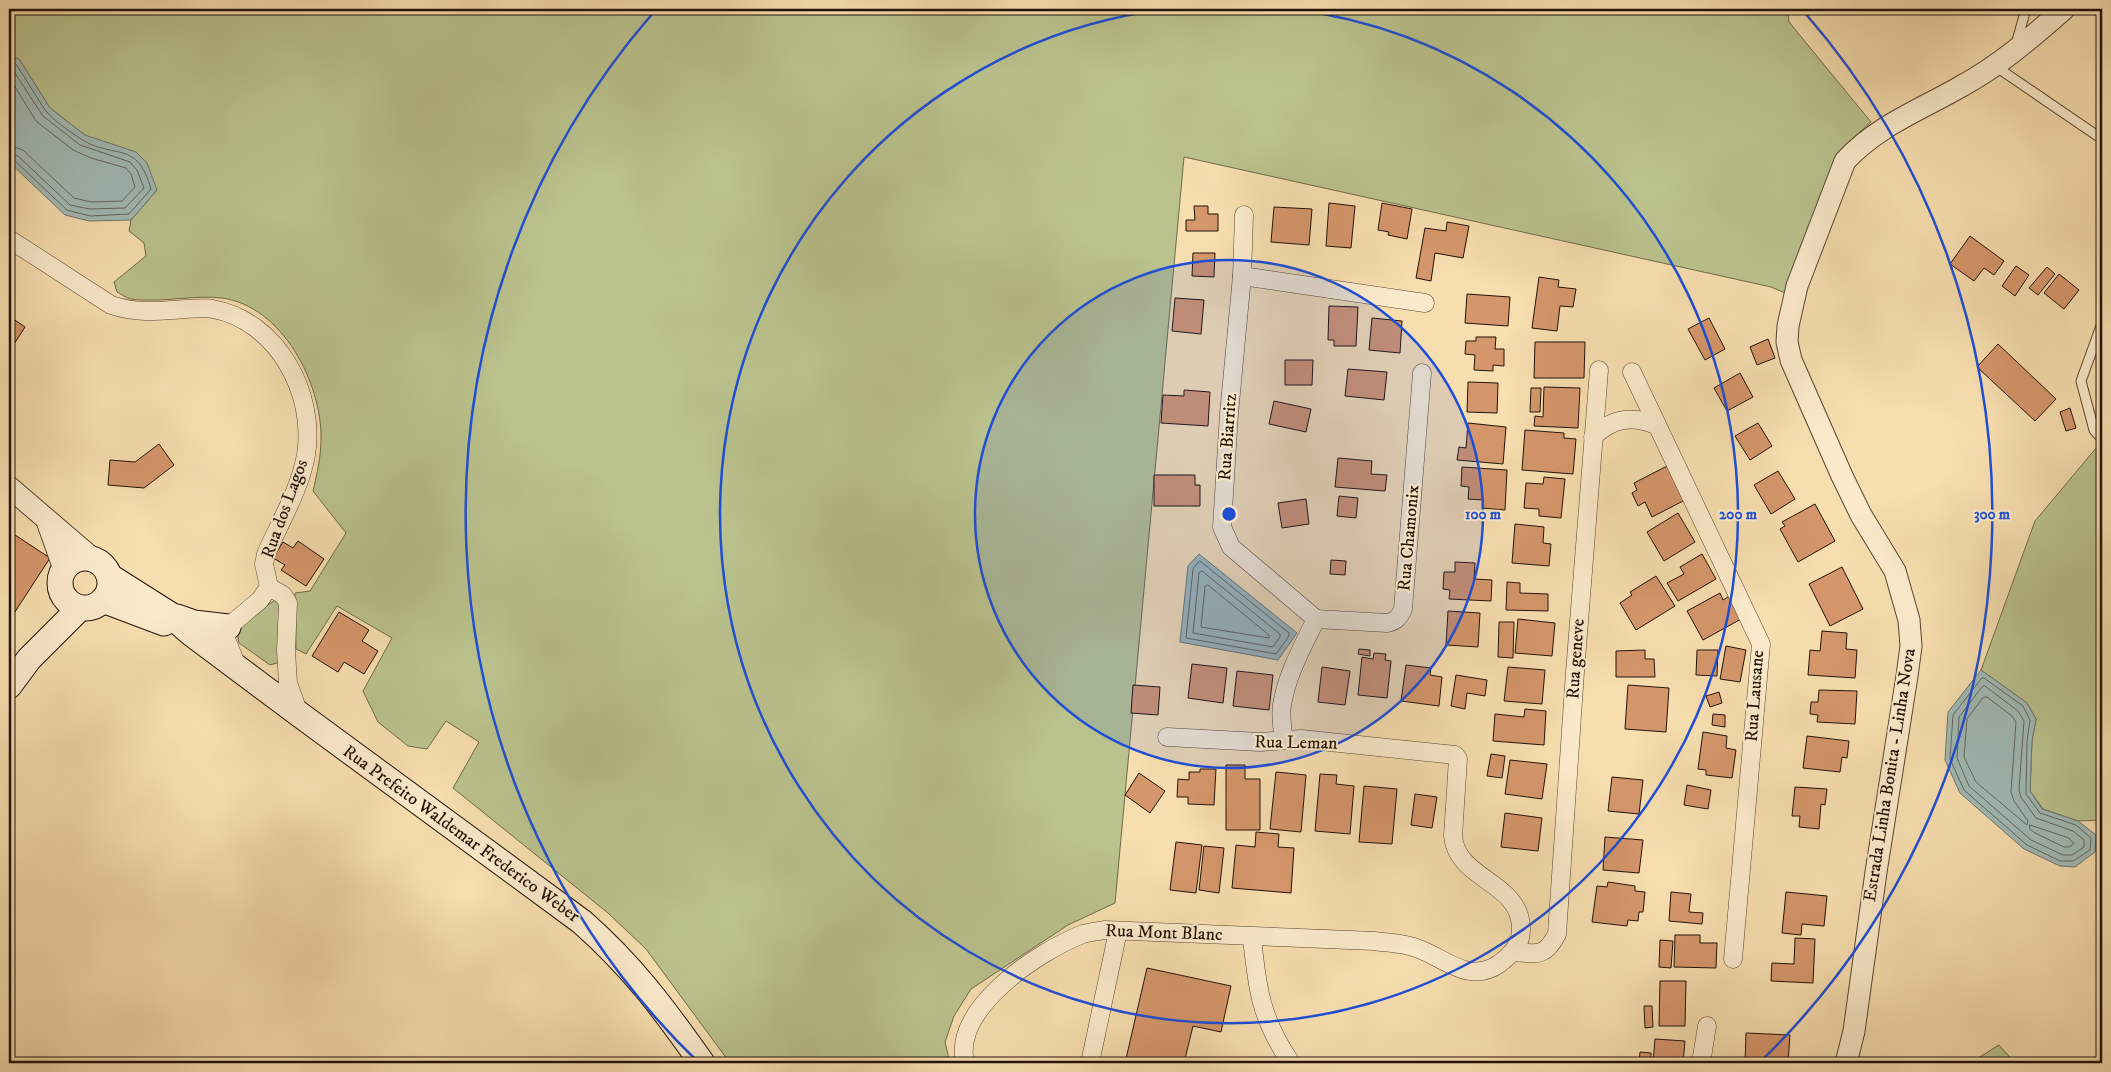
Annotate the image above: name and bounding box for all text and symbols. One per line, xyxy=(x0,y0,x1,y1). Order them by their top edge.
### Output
street label: Rua Biarritz xyxy=(1214,392,1242,481)
street label: Rua dos Lagos xyxy=(257,456,313,562)
street label: Rua Chamonix xyxy=(1393,484,1425,592)
centre of rings xyxy=(1220,505,1238,523)
text: 100 m xyxy=(1465,505,1502,524)
text: 200 m xyxy=(1719,505,1758,524)
text: 300 m xyxy=(1974,505,2011,524)
street label: Rua geneve xyxy=(1562,618,1590,700)
street label: Estrada Linha Bonita - Linha Nova xyxy=(1859,646,1921,903)
street label: Rua Lausane xyxy=(1741,649,1769,743)
street label: Rua Leman xyxy=(1254,731,1338,755)
street label: Rua Prefeito Waldemar Frederico Weber xyxy=(338,741,584,928)
street label: Rua Mont Blanc xyxy=(1105,920,1223,946)

